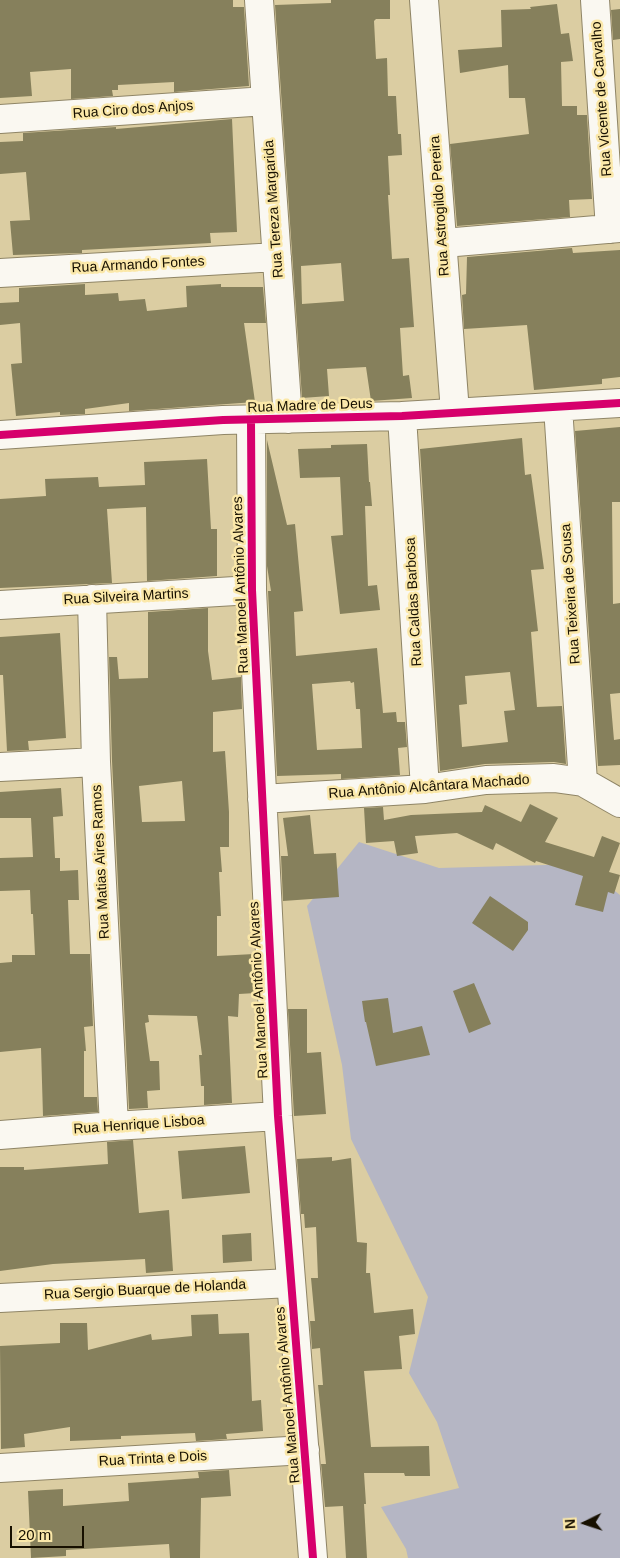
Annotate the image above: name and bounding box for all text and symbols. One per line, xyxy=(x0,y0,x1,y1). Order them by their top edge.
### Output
street label: Rua Vicente de Carvalho xyxy=(588,21,616,177)
street label: Rua Ciro dos Anjos xyxy=(72,97,194,123)
street label: Rua Astrogildo Pereira xyxy=(427,135,453,277)
street label: Rua Tereza Margarida xyxy=(261,139,287,279)
street label: Rua Armando Fontes xyxy=(71,253,205,277)
street label: Rua Madre de Deus xyxy=(247,395,373,417)
street label: Rua Manoel Antônio Alvares xyxy=(230,496,252,674)
street label: Rua Teixeira de Sousa xyxy=(558,523,584,665)
street label: Rua Caldas Barbosa xyxy=(402,537,426,667)
street label: Rua Silveira Martins xyxy=(63,585,189,609)
street label: Rua Antônio Alcântara Machado xyxy=(328,772,530,802)
street label: Rua Matias Aires Ramos xyxy=(89,784,113,940)
street label: Rua Manoel Antônio Alvares xyxy=(246,901,272,1079)
street label: Rua Henrique Lisboa xyxy=(73,1112,205,1138)
street label: Rua Sergio Buarque de Holanda xyxy=(44,1276,246,1304)
street label: Rua Manoel Antônio Alvares xyxy=(272,1306,304,1484)
street label: Rua Trinta e Dois xyxy=(98,1448,208,1470)
north arrow xyxy=(560,1498,610,1548)
scale bar xyxy=(12,1516,86,1548)
text: N xyxy=(562,1518,578,1530)
text: 20 m xyxy=(18,1526,51,1543)

